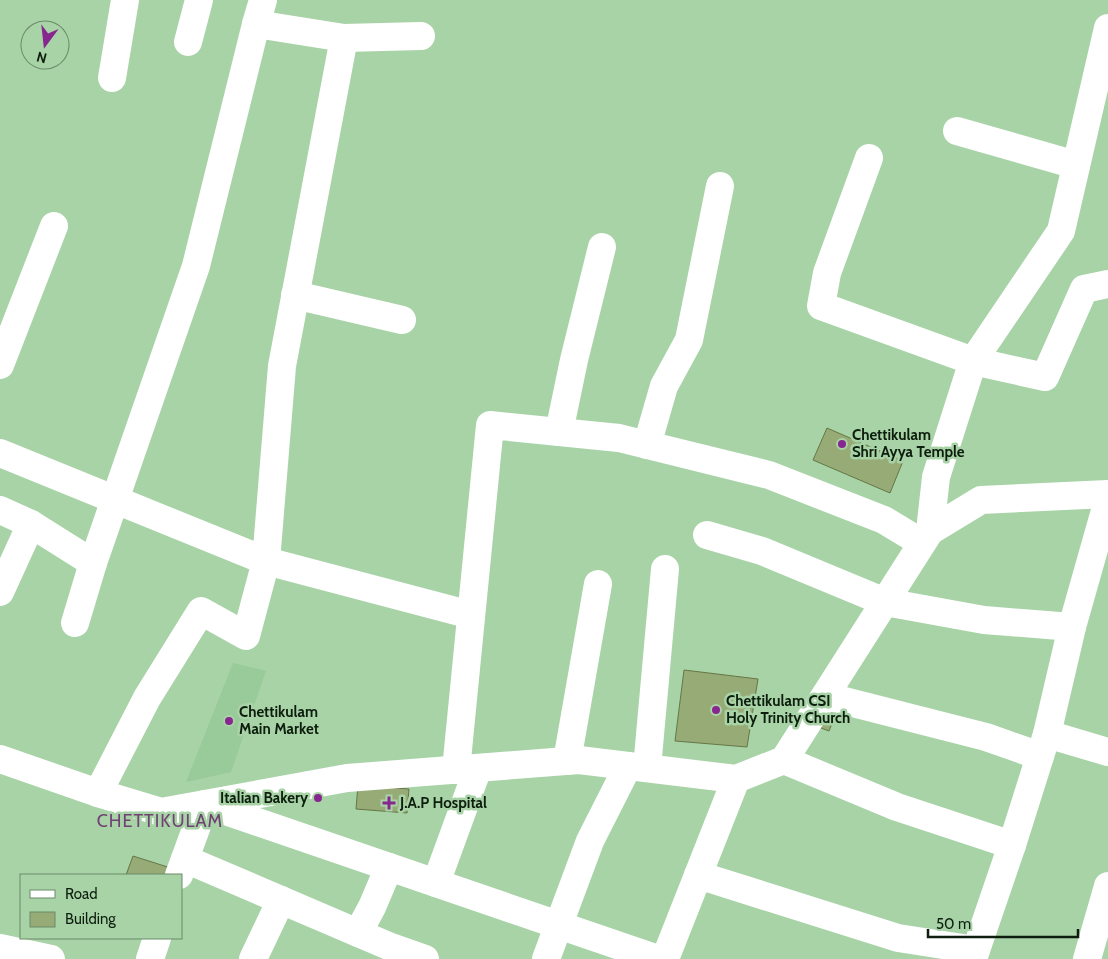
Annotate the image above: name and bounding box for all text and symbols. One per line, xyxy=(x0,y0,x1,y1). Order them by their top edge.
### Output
north arrow xyxy=(20,20,70,70)
text: N xyxy=(35,48,49,68)
place label: Chettikulam Shri Ayya Temple xyxy=(852,426,965,461)
marker: Chettikulam Shri Ayya Temple xyxy=(836,438,848,450)
place label: Chettikulam CSI Holy Trinity Church xyxy=(726,692,850,727)
place label: Chettikulam Main Market xyxy=(239,703,319,738)
marker: Chettikulam CSI Holy Trinity Church xyxy=(710,704,722,716)
marker: Chettikulam Main Market xyxy=(223,715,235,727)
place label: Italian Bakery xyxy=(220,789,309,807)
marker: Italian Bakery xyxy=(312,792,324,804)
place label: J.A.P Hospital xyxy=(399,794,487,812)
marker: J.A.P Hospital xyxy=(382,796,396,810)
district label: CHETTIKULAM xyxy=(97,810,223,832)
legend xyxy=(20,874,182,939)
text: Road xyxy=(65,885,98,903)
scale bar xyxy=(928,906,1078,938)
text: Building xyxy=(65,910,116,928)
text: 50 m xyxy=(936,915,971,933)

